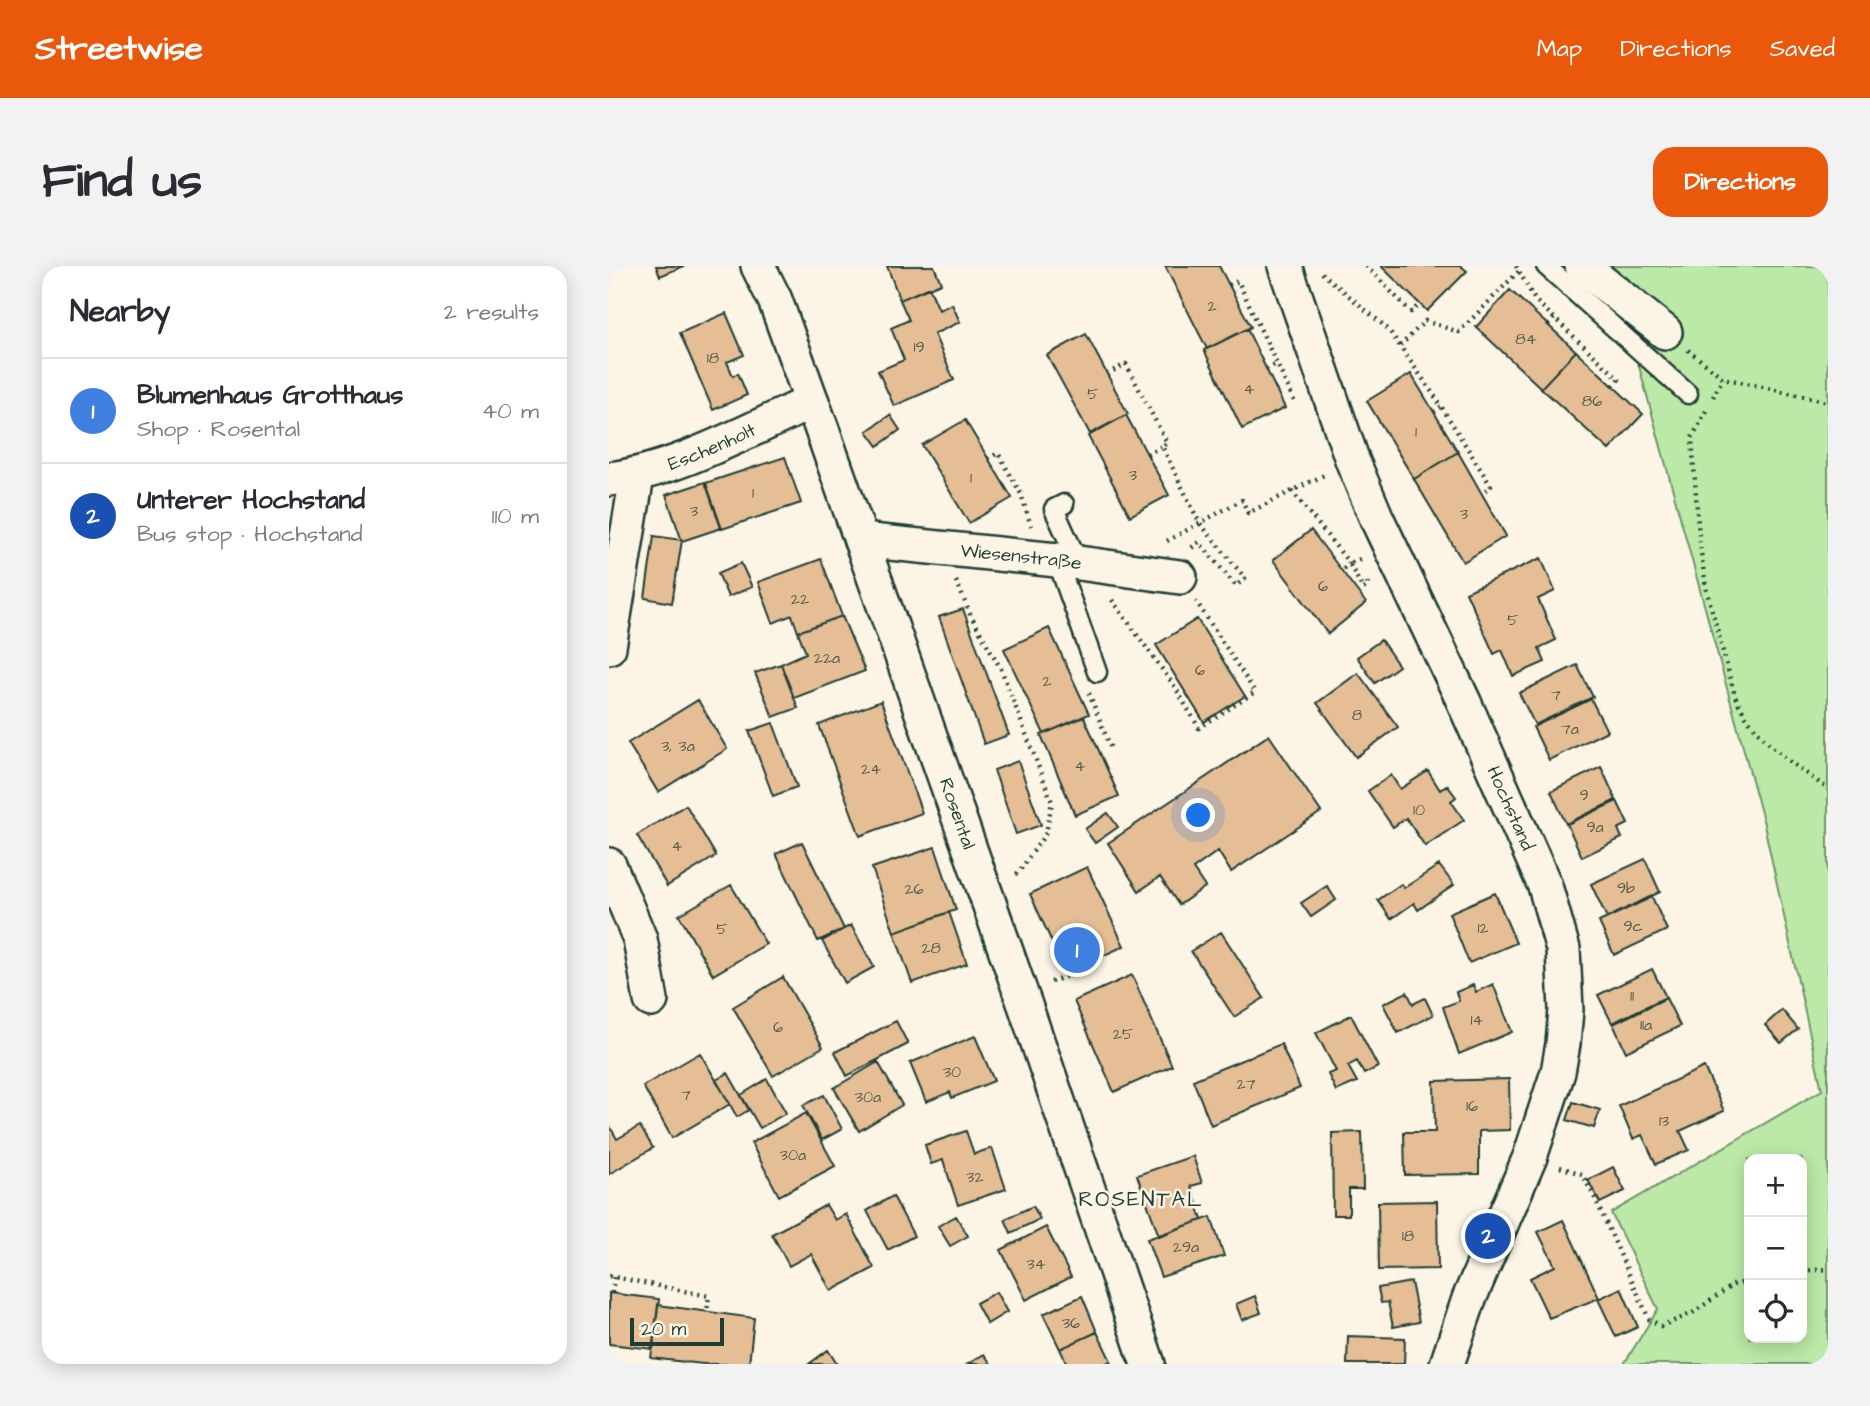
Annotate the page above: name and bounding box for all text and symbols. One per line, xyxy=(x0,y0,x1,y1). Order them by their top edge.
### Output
text: Streetwise xyxy=(35,26,203,72)
text: Map xyxy=(1537,32,1582,66)
text: Directions xyxy=(1620,32,1732,66)
text: Saved xyxy=(1770,32,1835,66)
button: Directions xyxy=(1653,147,1828,217)
text: Find us xyxy=(42,148,202,216)
text: Nearby xyxy=(70,291,170,333)
house number: 2 xyxy=(1207,295,1217,317)
text: 2 results xyxy=(444,296,539,328)
house number: 84 xyxy=(1515,328,1537,350)
house number: 19 xyxy=(913,336,925,358)
house number: 18 xyxy=(707,347,719,369)
text: Blumenhaus Grotthaus xyxy=(137,377,403,413)
house number: 4 xyxy=(1244,378,1255,400)
house number: 5 xyxy=(1087,383,1099,405)
house number: 86 xyxy=(1582,390,1602,412)
text: 1 xyxy=(92,395,94,427)
text: 40 m xyxy=(482,395,539,427)
text: Shop · Rosental xyxy=(137,413,300,445)
street label: Eschenholt xyxy=(664,416,760,477)
house number: 1 xyxy=(1415,421,1417,443)
house number: 3 xyxy=(1129,464,1137,486)
house number: 1 xyxy=(970,467,972,489)
text: Unterer Hochstand xyxy=(137,482,365,518)
house number: 1 xyxy=(752,482,754,504)
text: 2 xyxy=(86,500,100,532)
text: 110 m xyxy=(491,500,539,532)
house number: 3 xyxy=(690,500,698,522)
house number: 3 xyxy=(1460,503,1468,525)
text: Bus stop · Hochstand xyxy=(137,518,363,550)
street label: Wiesenstraße xyxy=(959,537,1083,577)
house number: 6 xyxy=(1318,575,1328,597)
house number: 22 xyxy=(791,588,809,610)
house number: 5 xyxy=(1507,609,1519,631)
house number: 22a xyxy=(814,647,840,669)
house number: 6 xyxy=(1195,659,1205,681)
house number: 2 xyxy=(1042,670,1052,692)
house number: 7 xyxy=(1551,684,1561,706)
house number: 8 xyxy=(1352,704,1362,726)
house number: 7a xyxy=(1561,718,1579,740)
house number: 3, 3a xyxy=(661,735,695,757)
house number: 4 xyxy=(1075,755,1086,777)
house number: 24 xyxy=(861,758,881,780)
street label: Hochstand xyxy=(1480,762,1541,855)
street label: Rosental xyxy=(932,774,982,853)
house number: 9 xyxy=(1579,784,1589,806)
your location xyxy=(1181,798,1215,832)
house number: 10 xyxy=(1413,799,1425,821)
house number: 9a xyxy=(1586,816,1604,838)
house number: 4 xyxy=(672,835,683,857)
house number: 9b xyxy=(1617,877,1635,899)
house number: 26 xyxy=(904,878,924,900)
house number: 9c xyxy=(1623,915,1643,937)
house number: 12 xyxy=(1477,917,1489,939)
house number: 5 xyxy=(716,918,728,940)
pin: 1 xyxy=(1054,924,1100,976)
house number: 28 xyxy=(921,937,941,959)
house number: 11 xyxy=(1630,985,1634,1007)
house number: 14 xyxy=(1471,1009,1484,1031)
house number: 11a xyxy=(1640,1014,1652,1036)
house number: 6 xyxy=(773,1016,783,1038)
house number: 25 xyxy=(1113,1023,1134,1045)
house number: 30 xyxy=(943,1061,961,1083)
house number: 27 xyxy=(1237,1073,1256,1095)
house number: 7 xyxy=(681,1084,691,1106)
house number: 30a xyxy=(855,1086,881,1108)
house number: 16 xyxy=(1466,1095,1478,1117)
house number: 13 xyxy=(1659,1110,1669,1132)
house number: 30a xyxy=(780,1144,806,1166)
map controls xyxy=(1744,1154,1807,1343)
button: + xyxy=(1744,1154,1807,1217)
house number: 32 xyxy=(966,1166,984,1188)
district label: ROSENTAL xyxy=(1078,1185,1204,1214)
pin: 2 xyxy=(1465,1210,1511,1262)
button: − xyxy=(1744,1217,1807,1280)
house number: 18 xyxy=(1402,1225,1414,1247)
house number: 29a xyxy=(1173,1236,1199,1258)
house number: 34 xyxy=(1026,1253,1046,1275)
button: locate xyxy=(1744,1280,1807,1343)
house number: 36 xyxy=(1062,1312,1080,1334)
scale bar xyxy=(630,1315,725,1347)
text: 20 m xyxy=(641,1316,686,1343)

